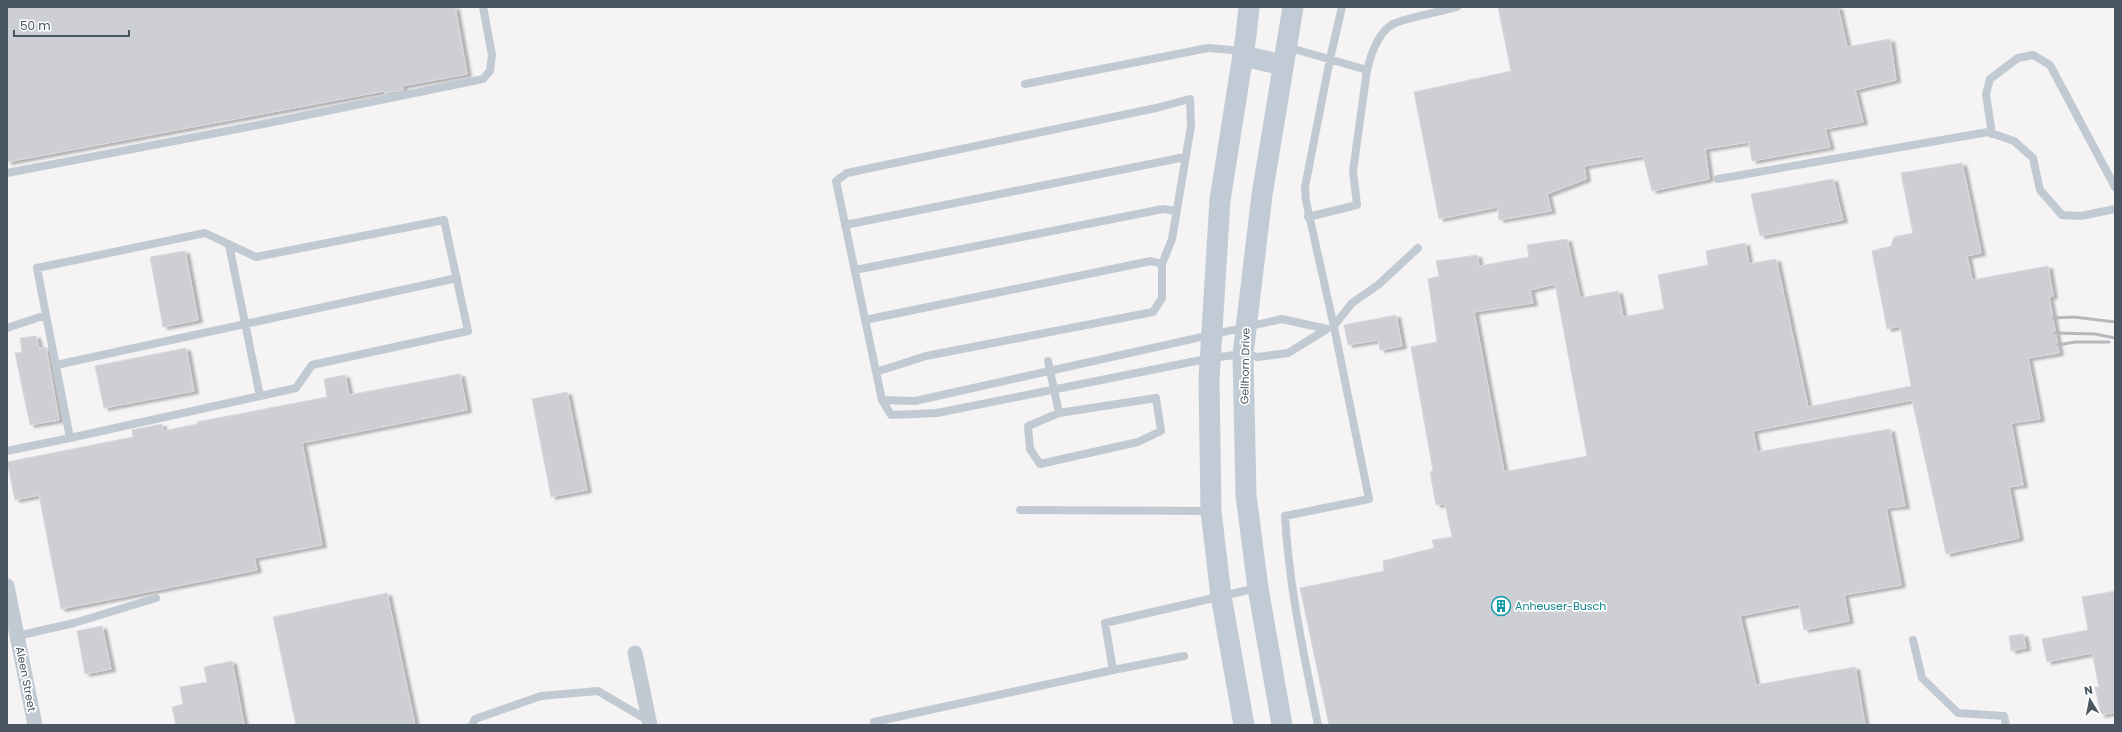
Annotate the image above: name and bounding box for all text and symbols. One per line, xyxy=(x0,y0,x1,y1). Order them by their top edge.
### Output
scale bar xyxy=(14,12,129,38)
text: 50 m xyxy=(20,17,51,34)
street label: Gellhorn Drive xyxy=(1236,327,1254,404)
building icon: Anheuser-Busch xyxy=(1490,595,1512,617)
place label: Anheuser-Busch xyxy=(1515,598,1606,614)
street label: Aleen Street xyxy=(12,645,40,713)
north arrow xyxy=(2070,680,2110,720)
text: N xyxy=(2083,682,2094,699)

